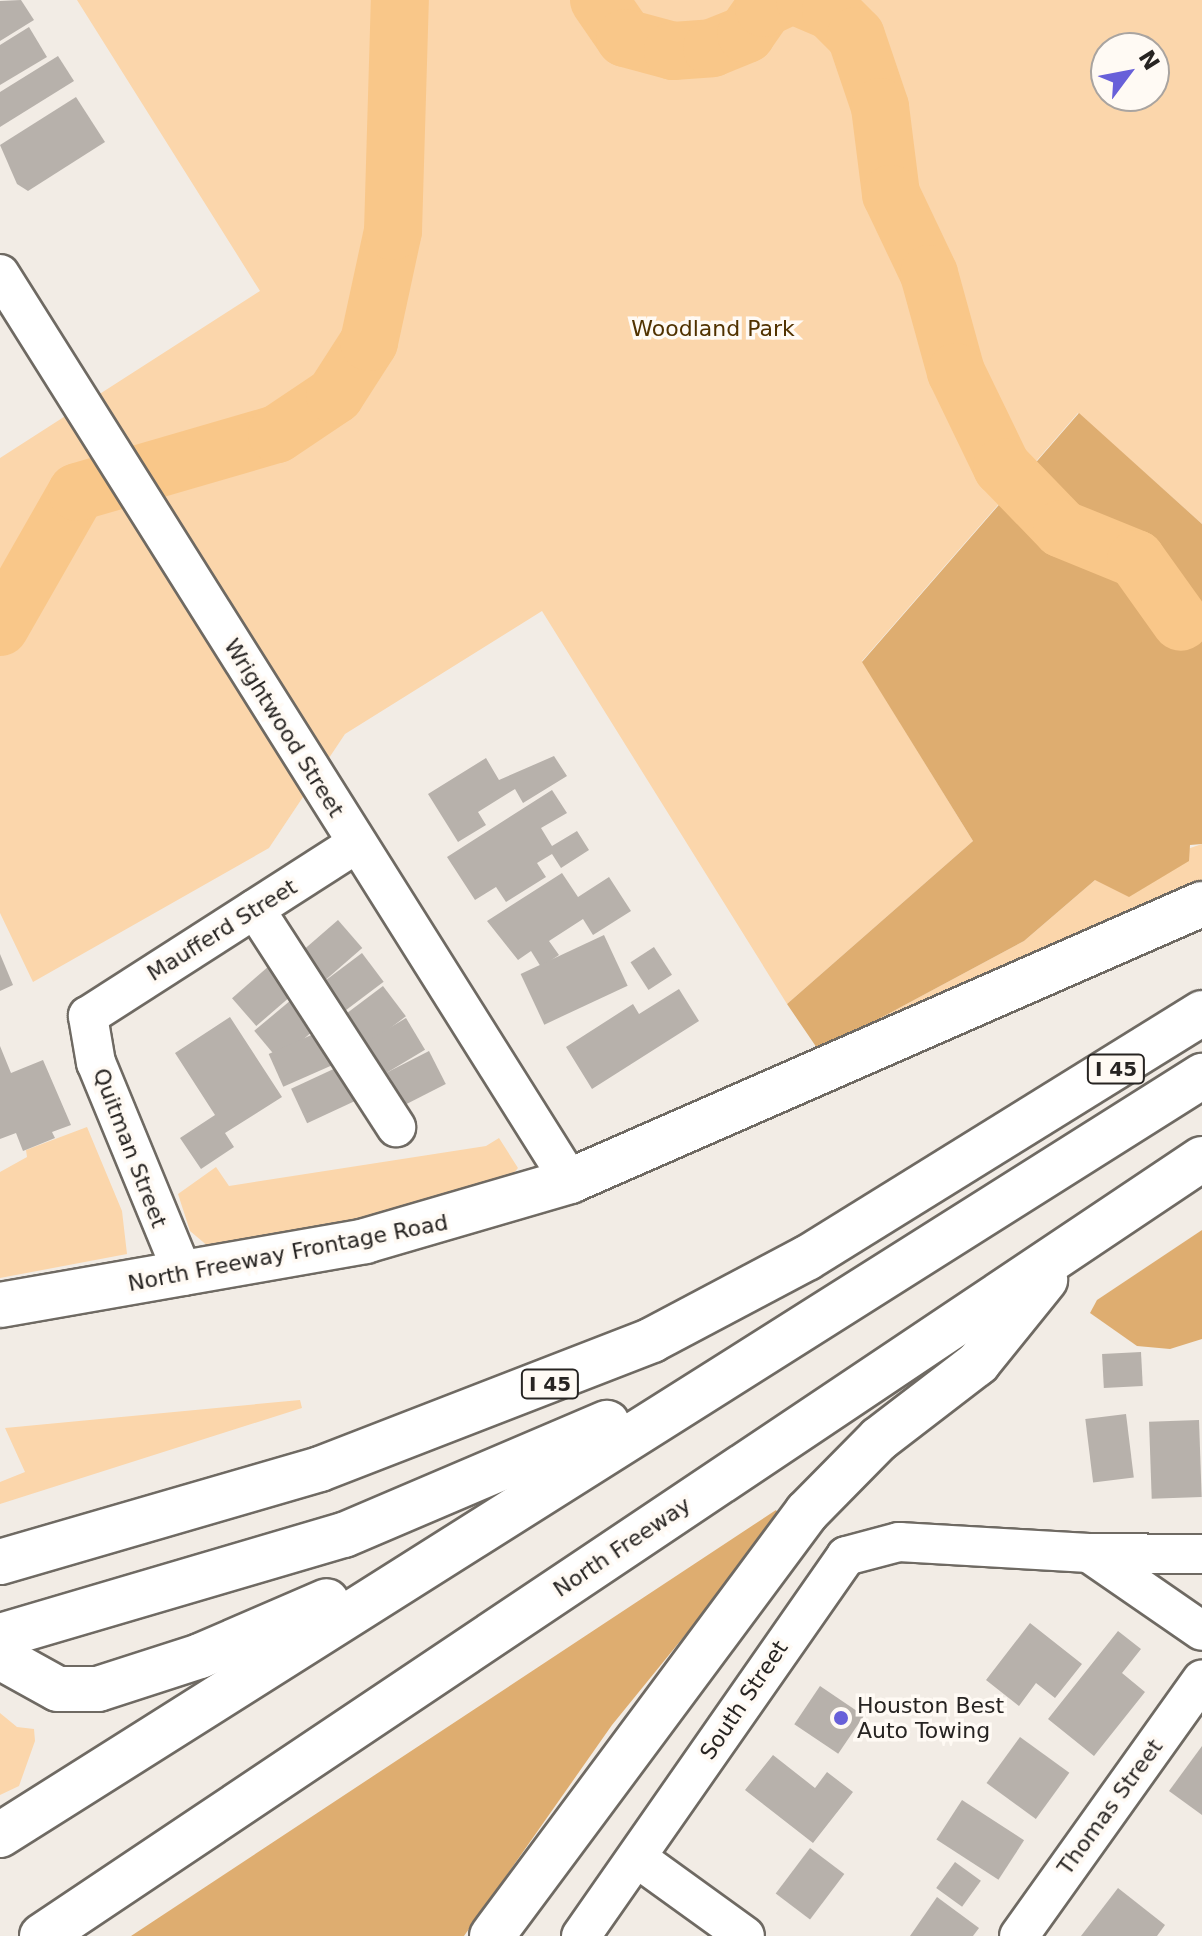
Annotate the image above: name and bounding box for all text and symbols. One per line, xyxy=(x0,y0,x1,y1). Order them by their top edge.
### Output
north arrow xyxy=(1090,32,1170,112)
text: N xyxy=(1134,46,1165,75)
park label: Woodland Park xyxy=(631,316,795,342)
street label: Wrightwood Street xyxy=(218,634,350,822)
street label: Maufferd Street xyxy=(142,873,302,987)
road number: I 45 xyxy=(1086,1053,1146,1085)
street label: Quitman Street xyxy=(87,1065,173,1231)
street label: North Freeway Frontage Road xyxy=(126,1209,450,1297)
road number: I 45 xyxy=(520,1368,580,1400)
street label: North Freeway xyxy=(548,1491,696,1603)
street label: South Street xyxy=(695,1636,793,1764)
place label: Houston Best Auto Towing xyxy=(857,1692,1004,1744)
marker: Houston Best Auto Towing xyxy=(832,1709,850,1727)
street label: Thomas Street xyxy=(1052,1734,1168,1880)

